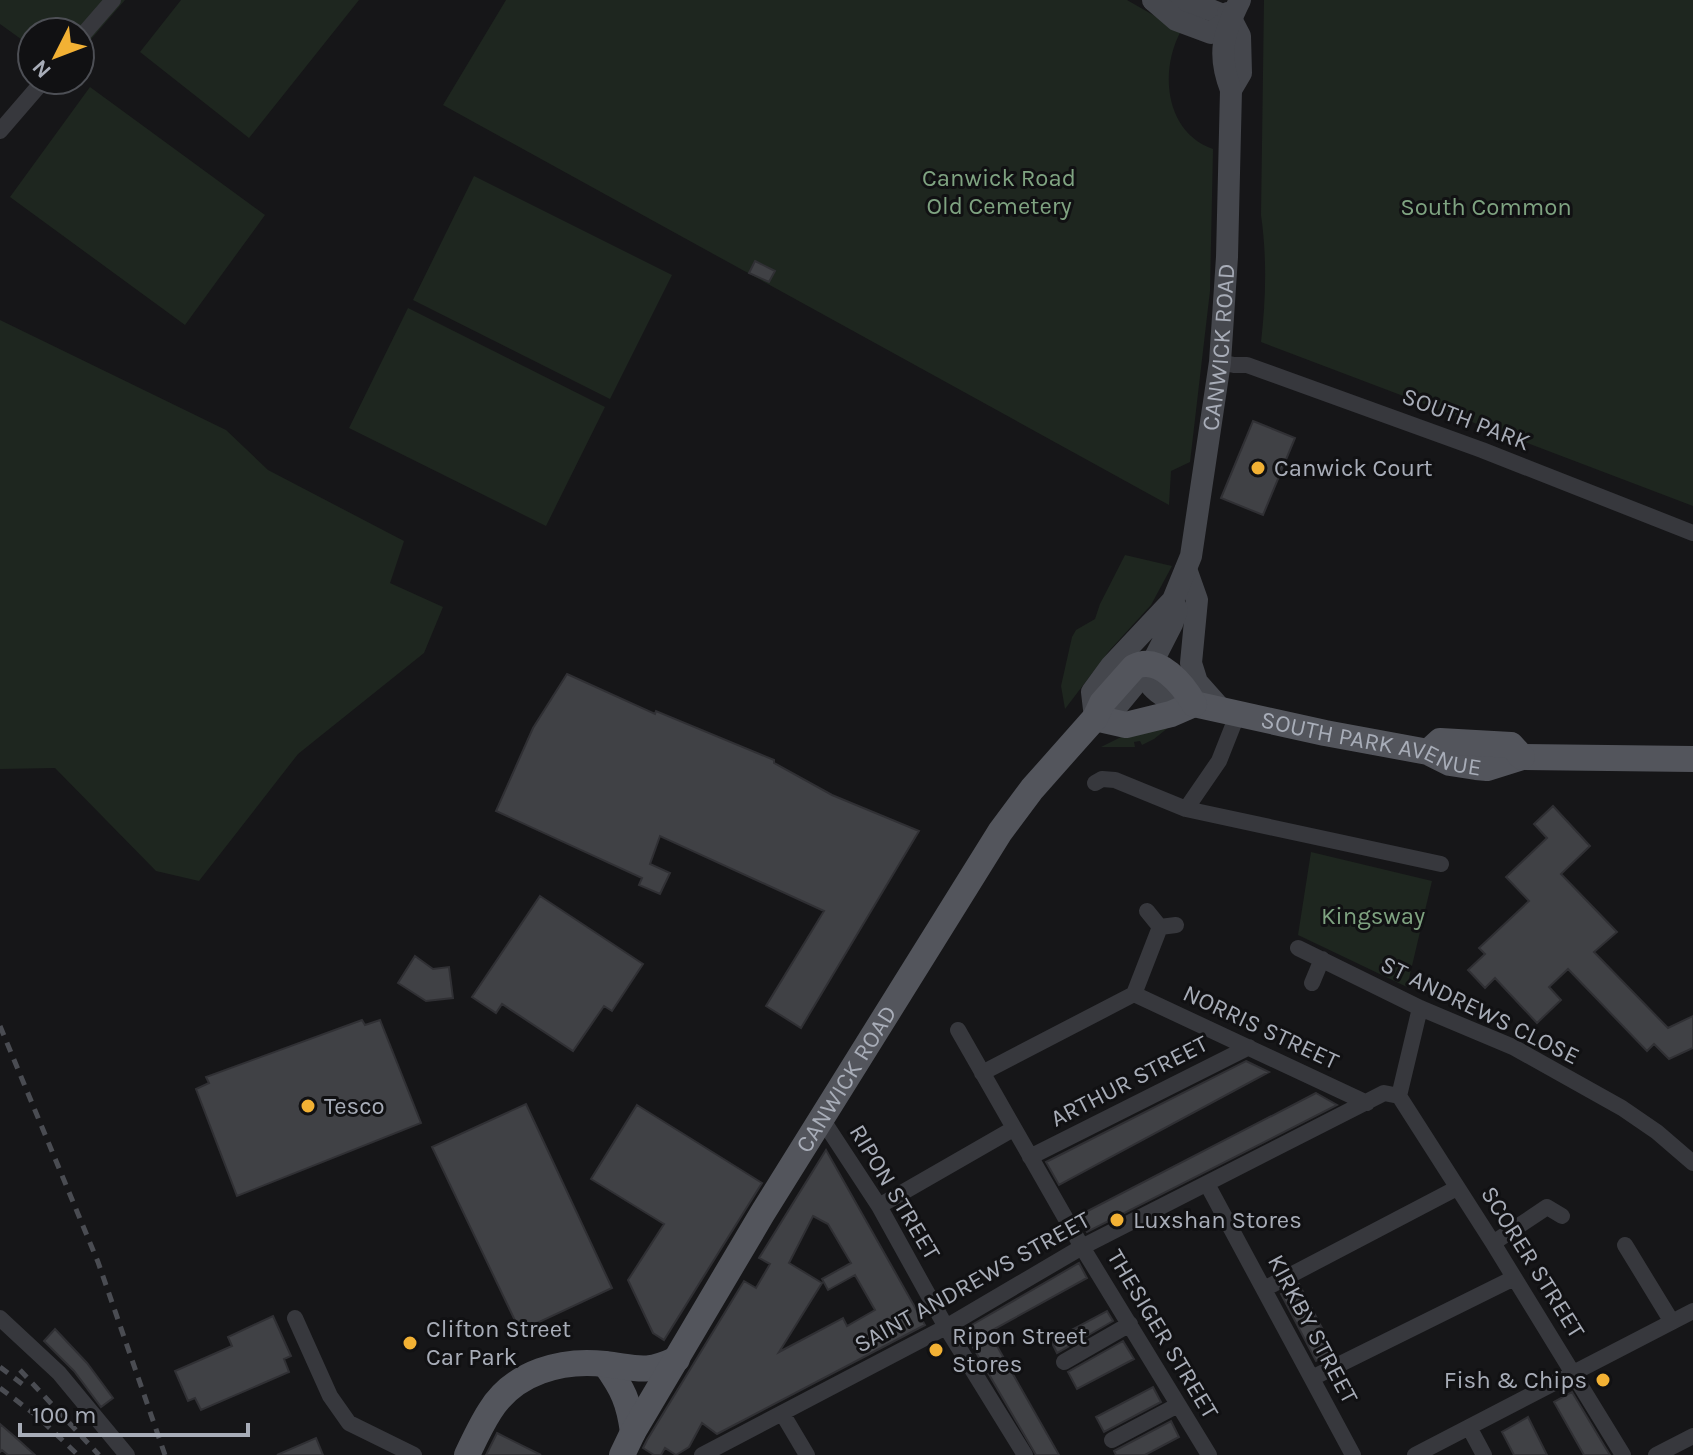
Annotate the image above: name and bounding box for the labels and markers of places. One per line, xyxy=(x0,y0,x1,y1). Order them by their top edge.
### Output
place label: Canwick Court xyxy=(1274,454,1433,482)
marker: Canwick Court xyxy=(1249,459,1267,477)
place label: Tesco xyxy=(324,1092,385,1120)
marker: Tesco xyxy=(299,1097,317,1115)
place label: Luxshan Stores xyxy=(1133,1206,1302,1234)
marker: Luxshan Stores xyxy=(1108,1211,1126,1229)
place label: Clifton Street Car Park xyxy=(426,1315,571,1371)
place label: Ripon Street Stores xyxy=(952,1322,1087,1378)
marker: Clifton Street Car Park xyxy=(401,1334,419,1352)
marker: Ripon Street Stores xyxy=(927,1341,945,1359)
place label: Fish & Chips xyxy=(1444,1366,1587,1394)
marker: Fish & Chips xyxy=(1594,1371,1612,1389)

